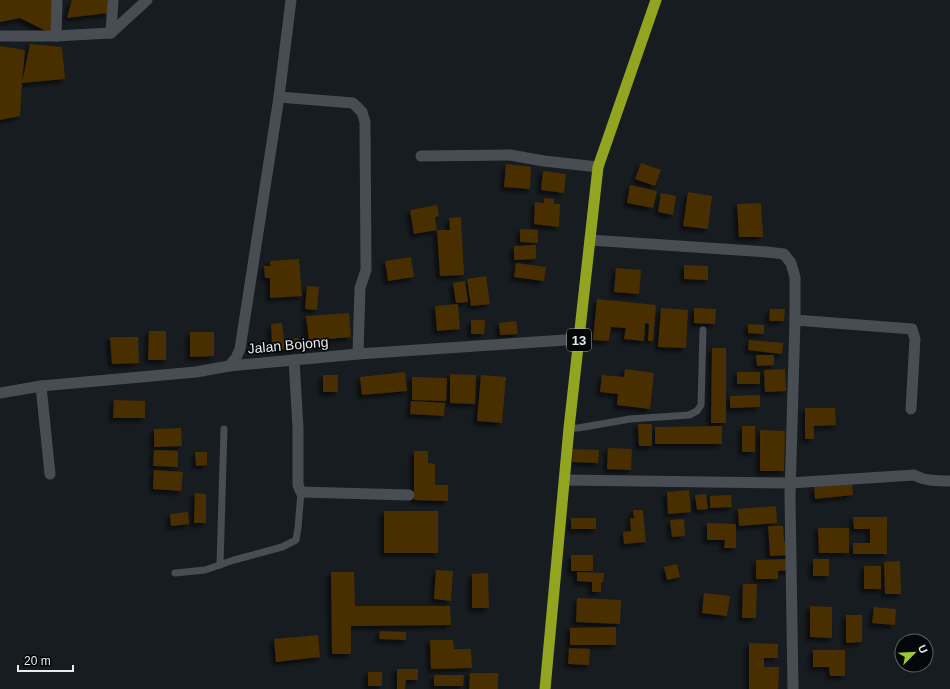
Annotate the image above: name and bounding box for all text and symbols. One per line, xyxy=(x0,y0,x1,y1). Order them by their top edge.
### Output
road number: 13 xyxy=(567,329,591,351)
street label: Jalan Bojong xyxy=(247,334,329,356)
north arrow xyxy=(894,633,934,673)
text: U xyxy=(916,643,930,655)
scale bar xyxy=(18,647,73,673)
text: 20 m xyxy=(24,654,51,668)

